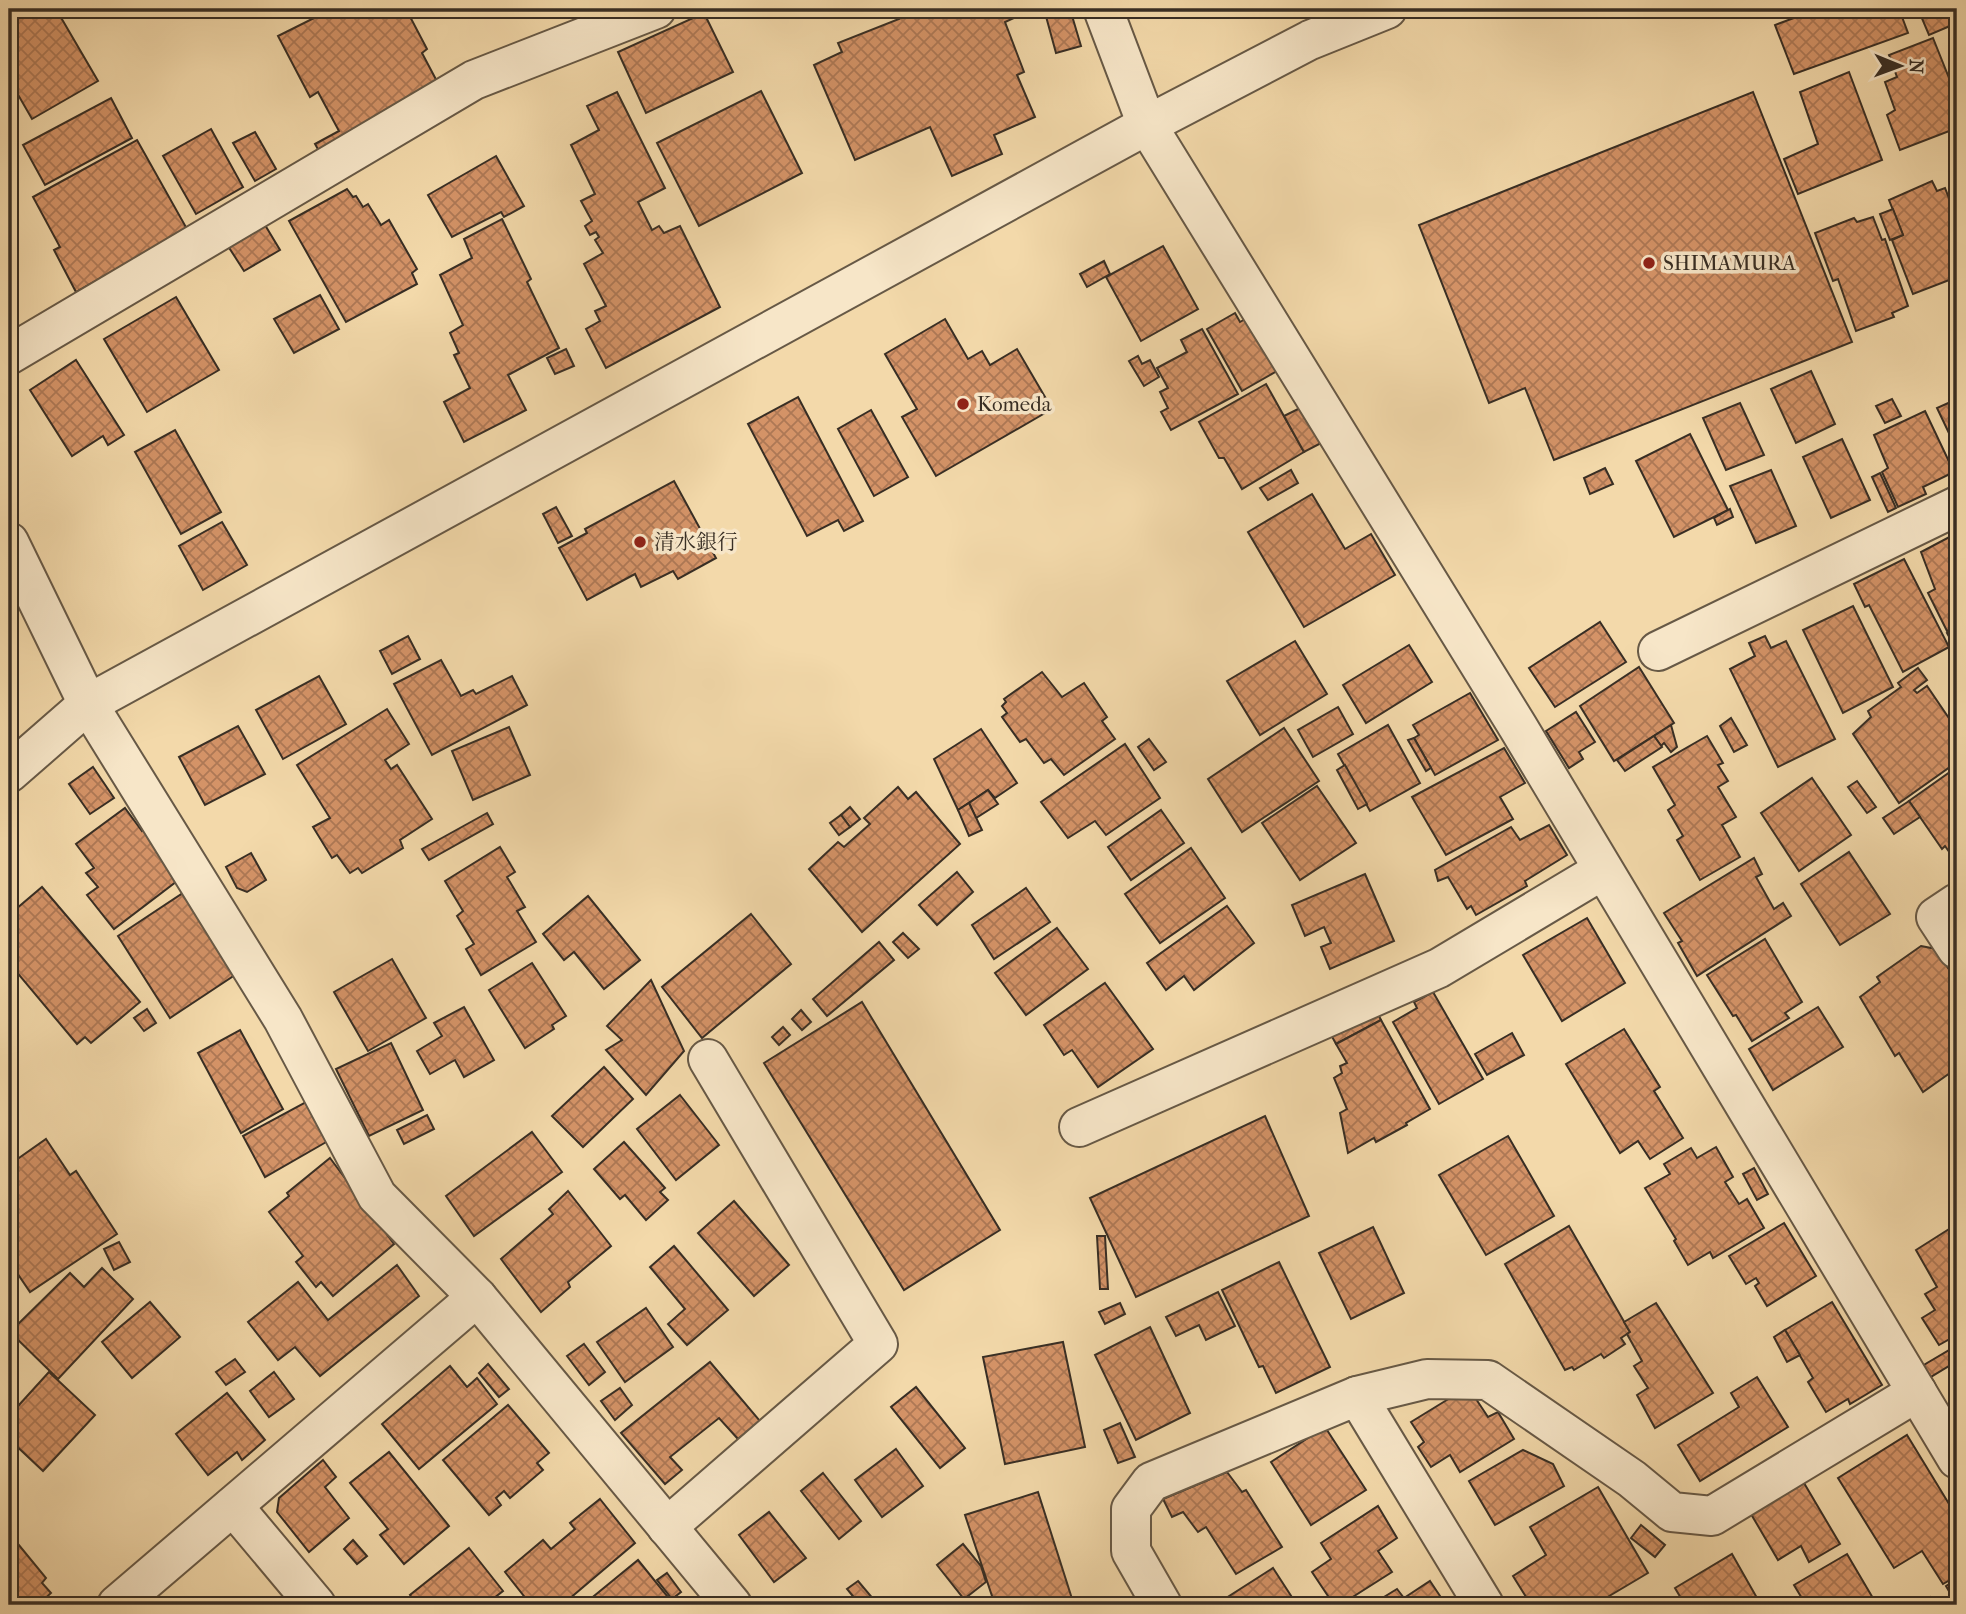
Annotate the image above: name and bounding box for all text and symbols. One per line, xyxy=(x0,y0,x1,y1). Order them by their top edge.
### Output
north arrow xyxy=(1864,32,1934,102)
text: N xyxy=(1905,59,1927,74)
place label: SHIMAMURA xyxy=(1663,251,1796,275)
marker: SHIMAMURA xyxy=(1641,255,1657,271)
place label: Komeda xyxy=(977,392,1052,416)
marker: Komeda xyxy=(955,396,971,412)
place label: 清水銀行 xyxy=(654,530,738,554)
marker: 清水銀行 xyxy=(632,534,648,550)

